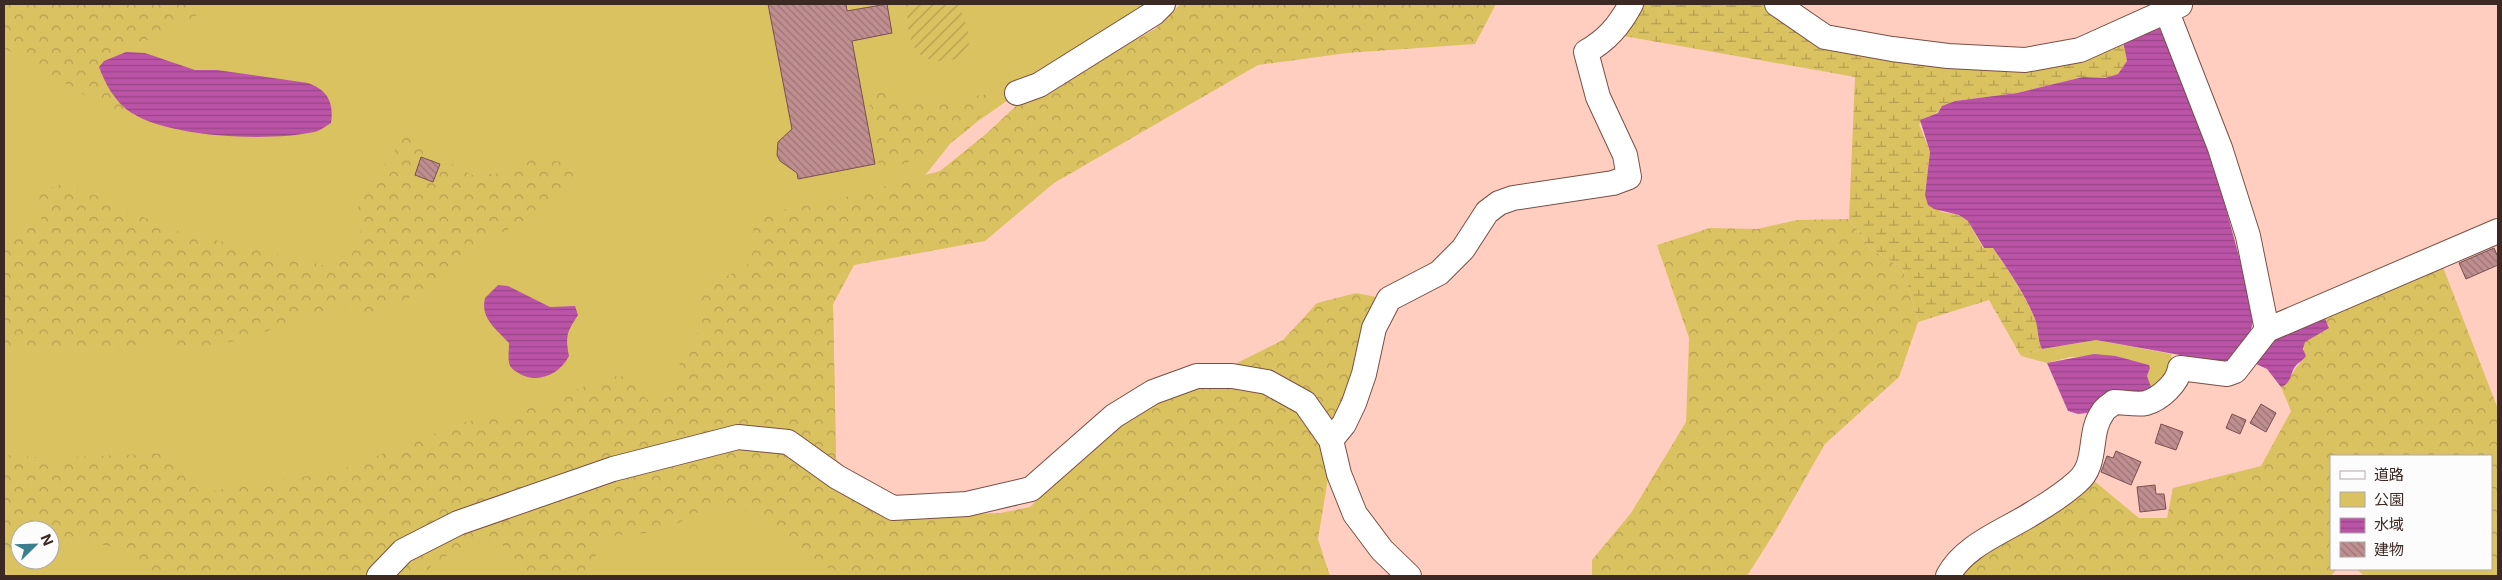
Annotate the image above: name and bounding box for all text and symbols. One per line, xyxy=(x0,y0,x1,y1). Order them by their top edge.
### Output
legend xyxy=(2330,455,2492,570)
text: 道路 xyxy=(2374,465,2404,484)
text: 公園 xyxy=(2374,490,2404,509)
text: 水域 xyxy=(2374,515,2404,534)
north arrow xyxy=(10,520,60,570)
text: N xyxy=(38,531,57,548)
text: 建物 xyxy=(2374,540,2404,559)

